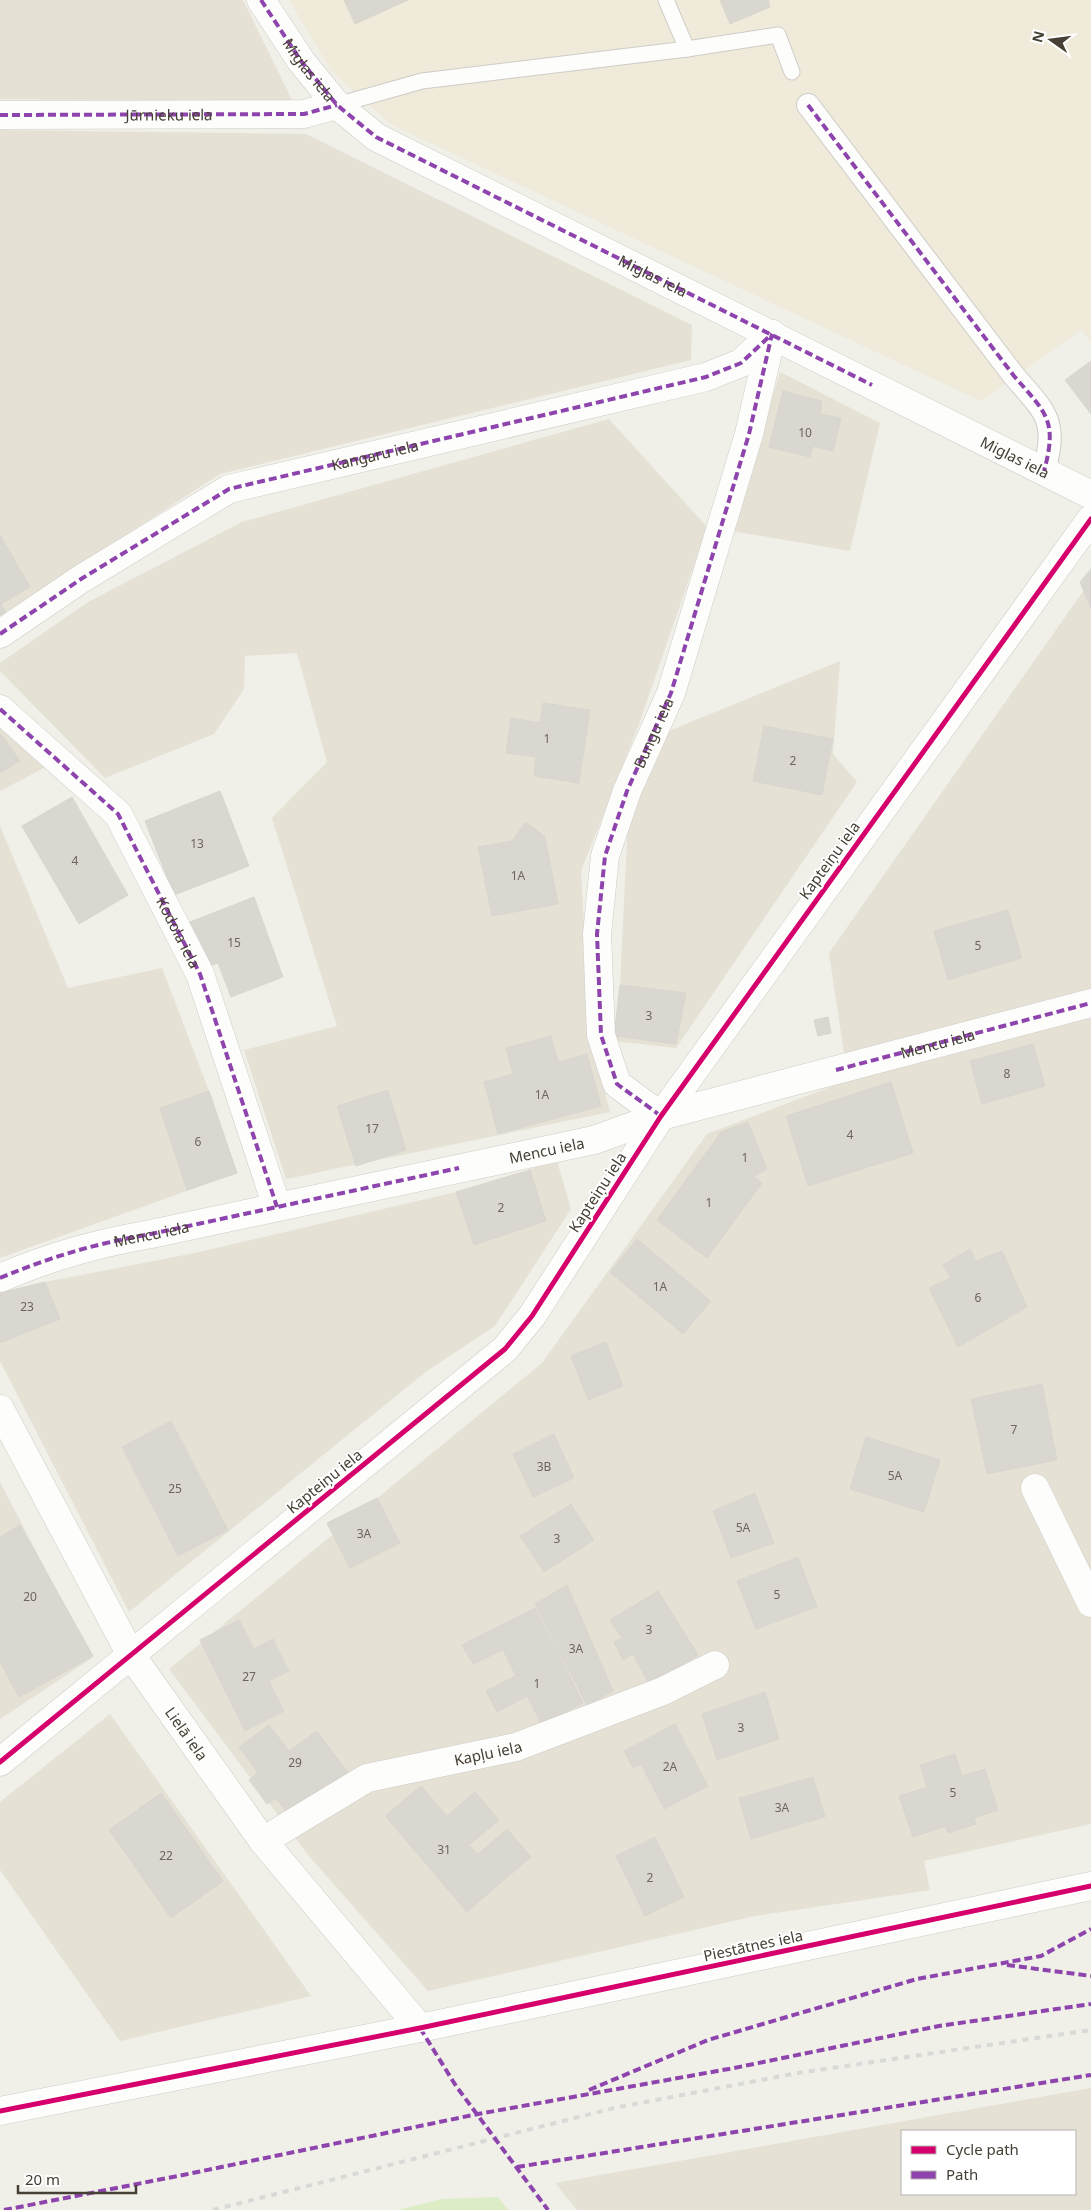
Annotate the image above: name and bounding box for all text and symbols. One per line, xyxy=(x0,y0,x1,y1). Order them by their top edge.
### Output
north arrow xyxy=(1026,15,1076,65)
text: N xyxy=(1027,29,1048,45)
street label: Miglas iela xyxy=(279,34,340,106)
street label: Jūrnieku iela xyxy=(123,104,213,125)
street label: Miglas iela xyxy=(615,250,691,301)
house number: 10 xyxy=(798,424,812,441)
street label: Miglas iela xyxy=(977,431,1053,483)
street label: Kangaru iela xyxy=(329,435,420,475)
street label: Bungu iela xyxy=(629,694,678,771)
house number: 1 xyxy=(544,730,550,747)
house number: 2 xyxy=(790,752,797,769)
street label: Kapteiņu iela xyxy=(794,817,864,903)
house number: 13 xyxy=(190,835,204,852)
house number: 4 xyxy=(72,852,79,869)
house number: 1A xyxy=(511,867,526,884)
street label: Kodola iela xyxy=(152,893,205,971)
house number: 15 xyxy=(227,934,241,951)
house number: 5 xyxy=(975,937,982,954)
house number: 3 xyxy=(646,1007,653,1024)
street label: Mencu iela xyxy=(898,1024,977,1063)
house number: 8 xyxy=(1004,1065,1011,1082)
house number: 1A xyxy=(535,1086,550,1103)
house number: 17 xyxy=(365,1120,379,1137)
house number: 4 xyxy=(847,1126,854,1143)
street label: Mencu iela xyxy=(507,1132,586,1168)
house number: 6 xyxy=(195,1133,202,1150)
street label: Kapteiņu iela xyxy=(564,1148,630,1236)
house number: 1 xyxy=(742,1149,748,1166)
house number: 1 xyxy=(706,1194,712,1211)
house number: 2 xyxy=(498,1199,505,1216)
street label: Mencu iela xyxy=(112,1216,191,1251)
house number: 1A xyxy=(653,1278,668,1295)
house number: 6 xyxy=(975,1289,982,1306)
house number: 23 xyxy=(20,1298,34,1315)
house number: 7 xyxy=(1011,1421,1018,1438)
street label: Kapteiņu iela xyxy=(282,1444,366,1518)
house number: 3B xyxy=(537,1458,552,1475)
house number: 5A xyxy=(888,1467,903,1484)
house number: 25 xyxy=(168,1480,182,1497)
house number: 5A xyxy=(736,1519,751,1536)
house number: 3A xyxy=(357,1525,372,1542)
house number: 3 xyxy=(554,1530,561,1547)
house number: 5 xyxy=(774,1586,781,1603)
house number: 20 xyxy=(23,1588,37,1605)
house number: 3 xyxy=(646,1621,653,1638)
house number: 3A xyxy=(569,1640,584,1657)
house number: 27 xyxy=(242,1668,256,1685)
house number: 1 xyxy=(534,1675,540,1692)
street label: Lielā iela xyxy=(161,1703,213,1764)
house number: 3 xyxy=(738,1719,745,1736)
street label: Kapļu iela xyxy=(452,1736,525,1770)
house number: 29 xyxy=(288,1754,302,1771)
house number: 2A xyxy=(663,1758,678,1775)
house number: 5 xyxy=(950,1784,957,1801)
house number: 3A xyxy=(775,1799,790,1816)
house number: 31 xyxy=(437,1841,451,1858)
house number: 22 xyxy=(159,1847,173,1864)
house number: 2 xyxy=(647,1869,654,1886)
street label: Piestātnes iela xyxy=(701,1925,805,1965)
legend xyxy=(901,2130,1076,2195)
text: Cycle path xyxy=(946,2139,1019,2159)
scale bar xyxy=(18,2162,135,2194)
text: Path xyxy=(946,2164,978,2184)
text: 20 m xyxy=(25,2169,60,2189)

